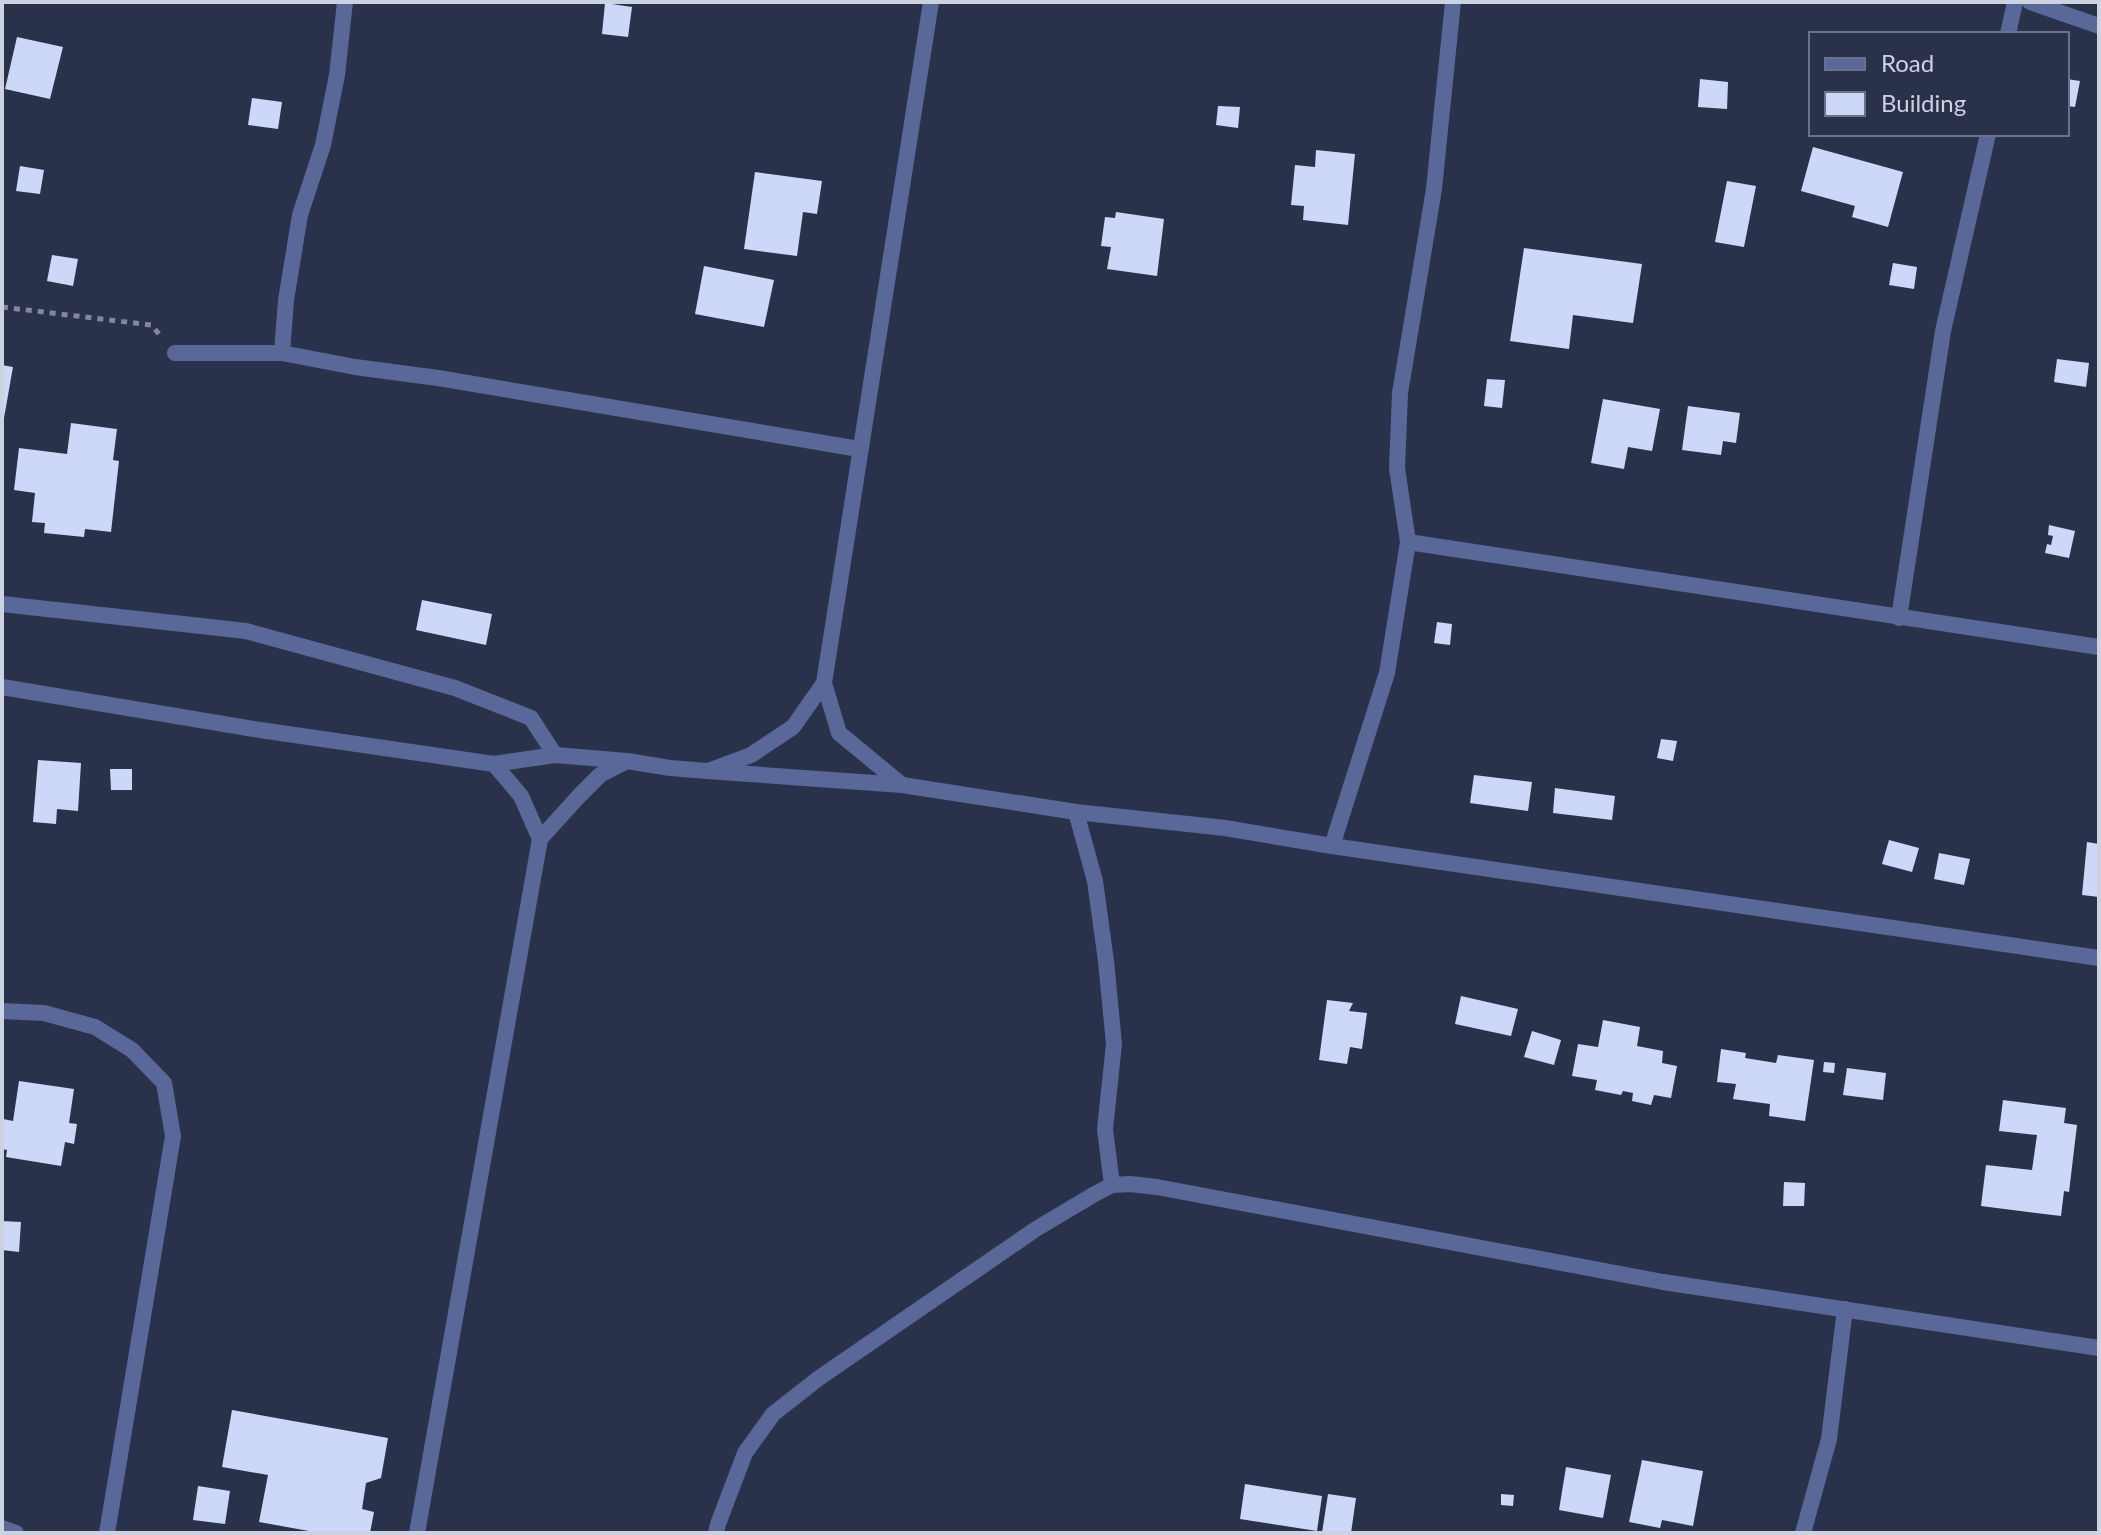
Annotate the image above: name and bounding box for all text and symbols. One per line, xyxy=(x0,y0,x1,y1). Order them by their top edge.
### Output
legend xyxy=(1809,32,2069,136)
text: Road xyxy=(1881,48,1934,77)
text: Building xyxy=(1881,88,1966,117)

